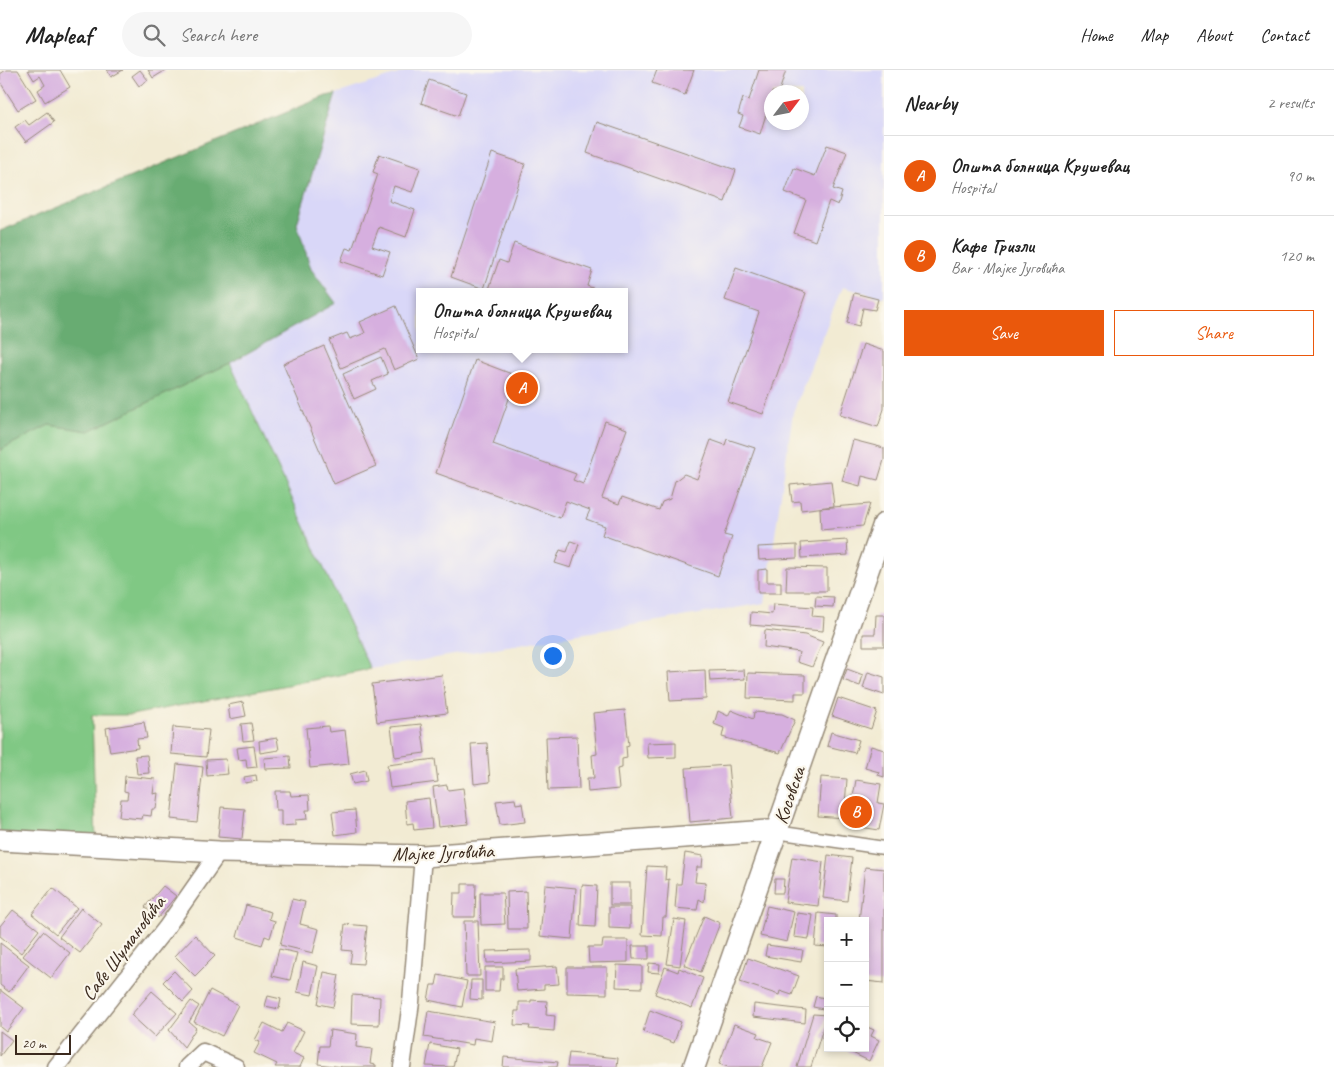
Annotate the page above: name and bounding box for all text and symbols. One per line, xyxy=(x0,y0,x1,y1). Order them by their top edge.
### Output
search box xyxy=(122,12,472,57)
text: Mapleaf xyxy=(25,20,92,50)
icon: search xyxy=(140,21,168,49)
text: Search here xyxy=(180,23,257,47)
text: Home xyxy=(1080,24,1113,46)
text: Map xyxy=(1141,24,1168,46)
text: About xyxy=(1196,24,1232,46)
text: Contact xyxy=(1260,24,1309,46)
north arrow xyxy=(764,85,809,130)
text: Nearby xyxy=(904,90,957,116)
text: 2 results xyxy=(1267,93,1314,113)
text: Општа болница Крушевац xyxy=(951,154,1129,178)
text: A xyxy=(916,166,924,186)
text: 90 m xyxy=(1287,166,1314,186)
text: Hospital xyxy=(951,178,995,198)
text: Кафе Гризли xyxy=(951,234,1034,258)
text: B xyxy=(916,246,924,266)
text: 120 m xyxy=(1280,246,1314,266)
text: Bar · Мајке Југовића xyxy=(951,258,1064,278)
popup xyxy=(416,288,628,353)
text: Општа болница Крушевац xyxy=(433,299,611,323)
button: Save xyxy=(904,310,1104,356)
button: Share xyxy=(1114,310,1314,356)
text: Hospital xyxy=(433,323,477,343)
pin: A xyxy=(506,369,538,407)
your location xyxy=(540,643,566,669)
street label: Косовска xyxy=(768,762,811,827)
pin: B xyxy=(840,793,872,831)
street label: Мајке Југовића xyxy=(392,838,496,867)
street label: Саве Шумановића xyxy=(76,890,172,1006)
map controls xyxy=(824,917,869,1052)
button: + xyxy=(824,917,869,962)
button: − xyxy=(824,962,869,1007)
button: locate xyxy=(824,1007,869,1052)
scale bar xyxy=(15,1032,71,1055)
text: 20 m xyxy=(22,1035,46,1052)

